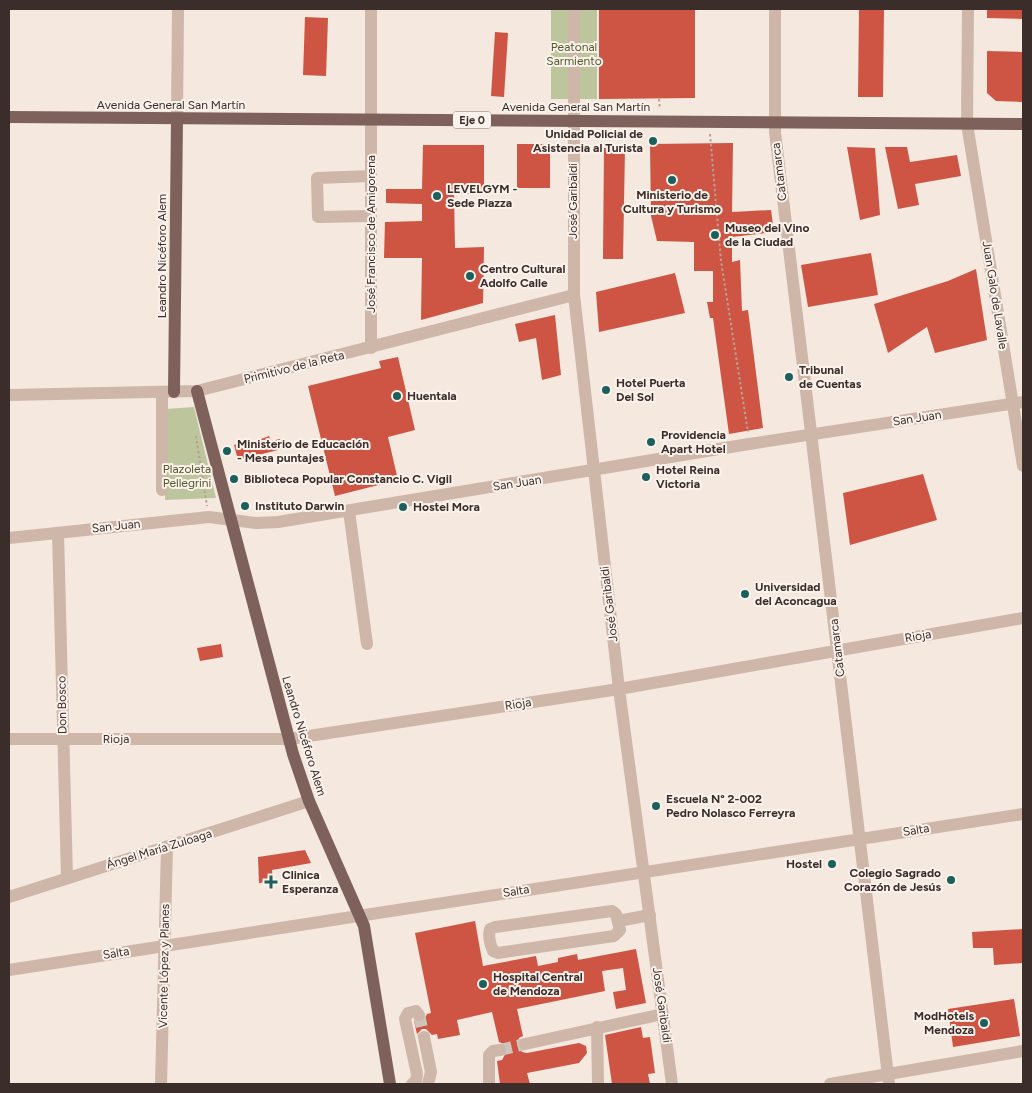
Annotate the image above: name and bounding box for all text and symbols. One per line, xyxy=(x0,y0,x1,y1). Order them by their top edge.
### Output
park label: Peatonal Sarmiento xyxy=(546,40,602,68)
street label: Avenida General San Martín xyxy=(97,98,246,112)
street label: Avenida General San Martín xyxy=(502,100,651,114)
road number: Eje 0 xyxy=(453,112,491,128)
place label: Unidad Policial de Asistencia al Turista xyxy=(533,127,643,155)
marker: Unidad Policial de Asistencia al Turista xyxy=(647,135,659,147)
street label: Catamarca xyxy=(768,142,790,202)
street label: José Francisco de Amigorena xyxy=(364,155,378,313)
street label: José Garibaldi xyxy=(566,163,580,239)
marker: Ministerio de Cultura y Turismo xyxy=(666,174,678,186)
place label: LEVELGYM - Sede Piazza xyxy=(447,182,518,210)
place label: Ministerio de Cultura y Turismo xyxy=(623,188,721,216)
marker: LEVELGYM - Sede Piazza xyxy=(431,190,443,202)
street label: Leandro Nicéforo Alem xyxy=(155,194,169,318)
place label: Museo del Vino de la Ciudad xyxy=(725,221,809,249)
marker: Museo del Vino de la Ciudad xyxy=(709,229,721,241)
street label: Juan Galo de Lavalle xyxy=(980,240,1011,351)
place label: Centro Cultural Adolfo Calle xyxy=(480,262,565,290)
marker: Centro Cultural Adolfo Calle xyxy=(464,270,476,282)
street label: Primitivo de la Reta xyxy=(242,348,346,386)
place label: Tribunal de Cuentas xyxy=(799,363,862,391)
marker: Tribunal de Cuentas xyxy=(783,371,795,383)
place label: Hotel Puerta Del Sol xyxy=(616,376,685,404)
marker: Hotel Puerta Del Sol xyxy=(600,384,612,396)
place label: Huentala xyxy=(407,389,457,403)
marker: Huentala xyxy=(391,390,403,402)
street label: San Juan xyxy=(892,407,943,429)
place label: Providencia Apart Hotel xyxy=(661,428,726,456)
marker: Providencia Apart Hotel xyxy=(645,436,657,448)
place label: Ministerio de Educación - Mesa puntajes xyxy=(237,437,369,465)
marker: Ministerio de Educación - Mesa puntajes xyxy=(221,445,233,457)
park label: Plazoleta Pellegrini xyxy=(163,462,211,490)
place label: Hotel Reina Victoria xyxy=(656,463,720,491)
marker: Hotel Reina Victoria xyxy=(640,471,652,483)
place label: Biblioteca Popular Constancio C. Vigil xyxy=(244,472,452,486)
street label: San Juan xyxy=(492,472,543,494)
marker: Biblioteca Popular Constancio C. Vigil xyxy=(228,473,240,485)
place label: Instituto Darwin xyxy=(255,499,345,513)
marker: Instituto Darwin xyxy=(239,500,251,512)
place label: Hostel Mora xyxy=(413,500,480,514)
marker: Hostel Mora xyxy=(397,501,409,513)
street label: San Juan xyxy=(91,516,141,536)
street label: José Garibaldi xyxy=(597,565,621,643)
place label: Universidad del Aconcagua xyxy=(755,580,837,608)
marker: Universidad del Aconcagua xyxy=(739,588,751,600)
street label: Catamarca xyxy=(826,618,848,678)
street label: Rioja xyxy=(904,627,932,645)
street label: Leandro Nicéforo Alem xyxy=(279,674,329,798)
street label: Don Bosco xyxy=(54,676,70,734)
street label: Rioja xyxy=(504,695,532,713)
street label: Rioja xyxy=(103,732,129,746)
place label: Escuela N° 2-002 Pedro Nolasco Ferreyra xyxy=(666,792,795,820)
marker: Escuela N° 2-002 Pedro Nolasco Ferreyra xyxy=(650,800,662,812)
street label: Salta xyxy=(902,821,930,839)
street label: Ángel María Zuloaga xyxy=(105,826,213,872)
place label: Hostel xyxy=(786,857,822,871)
marker: Hostel xyxy=(826,858,838,870)
place label: Colegio Sagrado Corazón de Jesús xyxy=(844,866,941,894)
place label: Clinica Esperanza xyxy=(282,868,338,896)
marker: Colegio Sagrado Corazón de Jesús xyxy=(945,874,957,886)
marker: Clinica Esperanza xyxy=(264,875,278,889)
street label: Salta xyxy=(502,882,530,900)
street label: Vicente López y Planes xyxy=(156,903,172,1028)
street label: Salta xyxy=(102,944,130,962)
street label: José Garibaldi xyxy=(650,966,674,1044)
place label: Hospital Central de Mendoza xyxy=(493,970,583,998)
marker: Hospital Central de Mendoza xyxy=(477,978,489,990)
place label: ModHotels Mendoza xyxy=(914,1009,974,1037)
marker: ModHotels Mendoza xyxy=(978,1017,990,1029)

